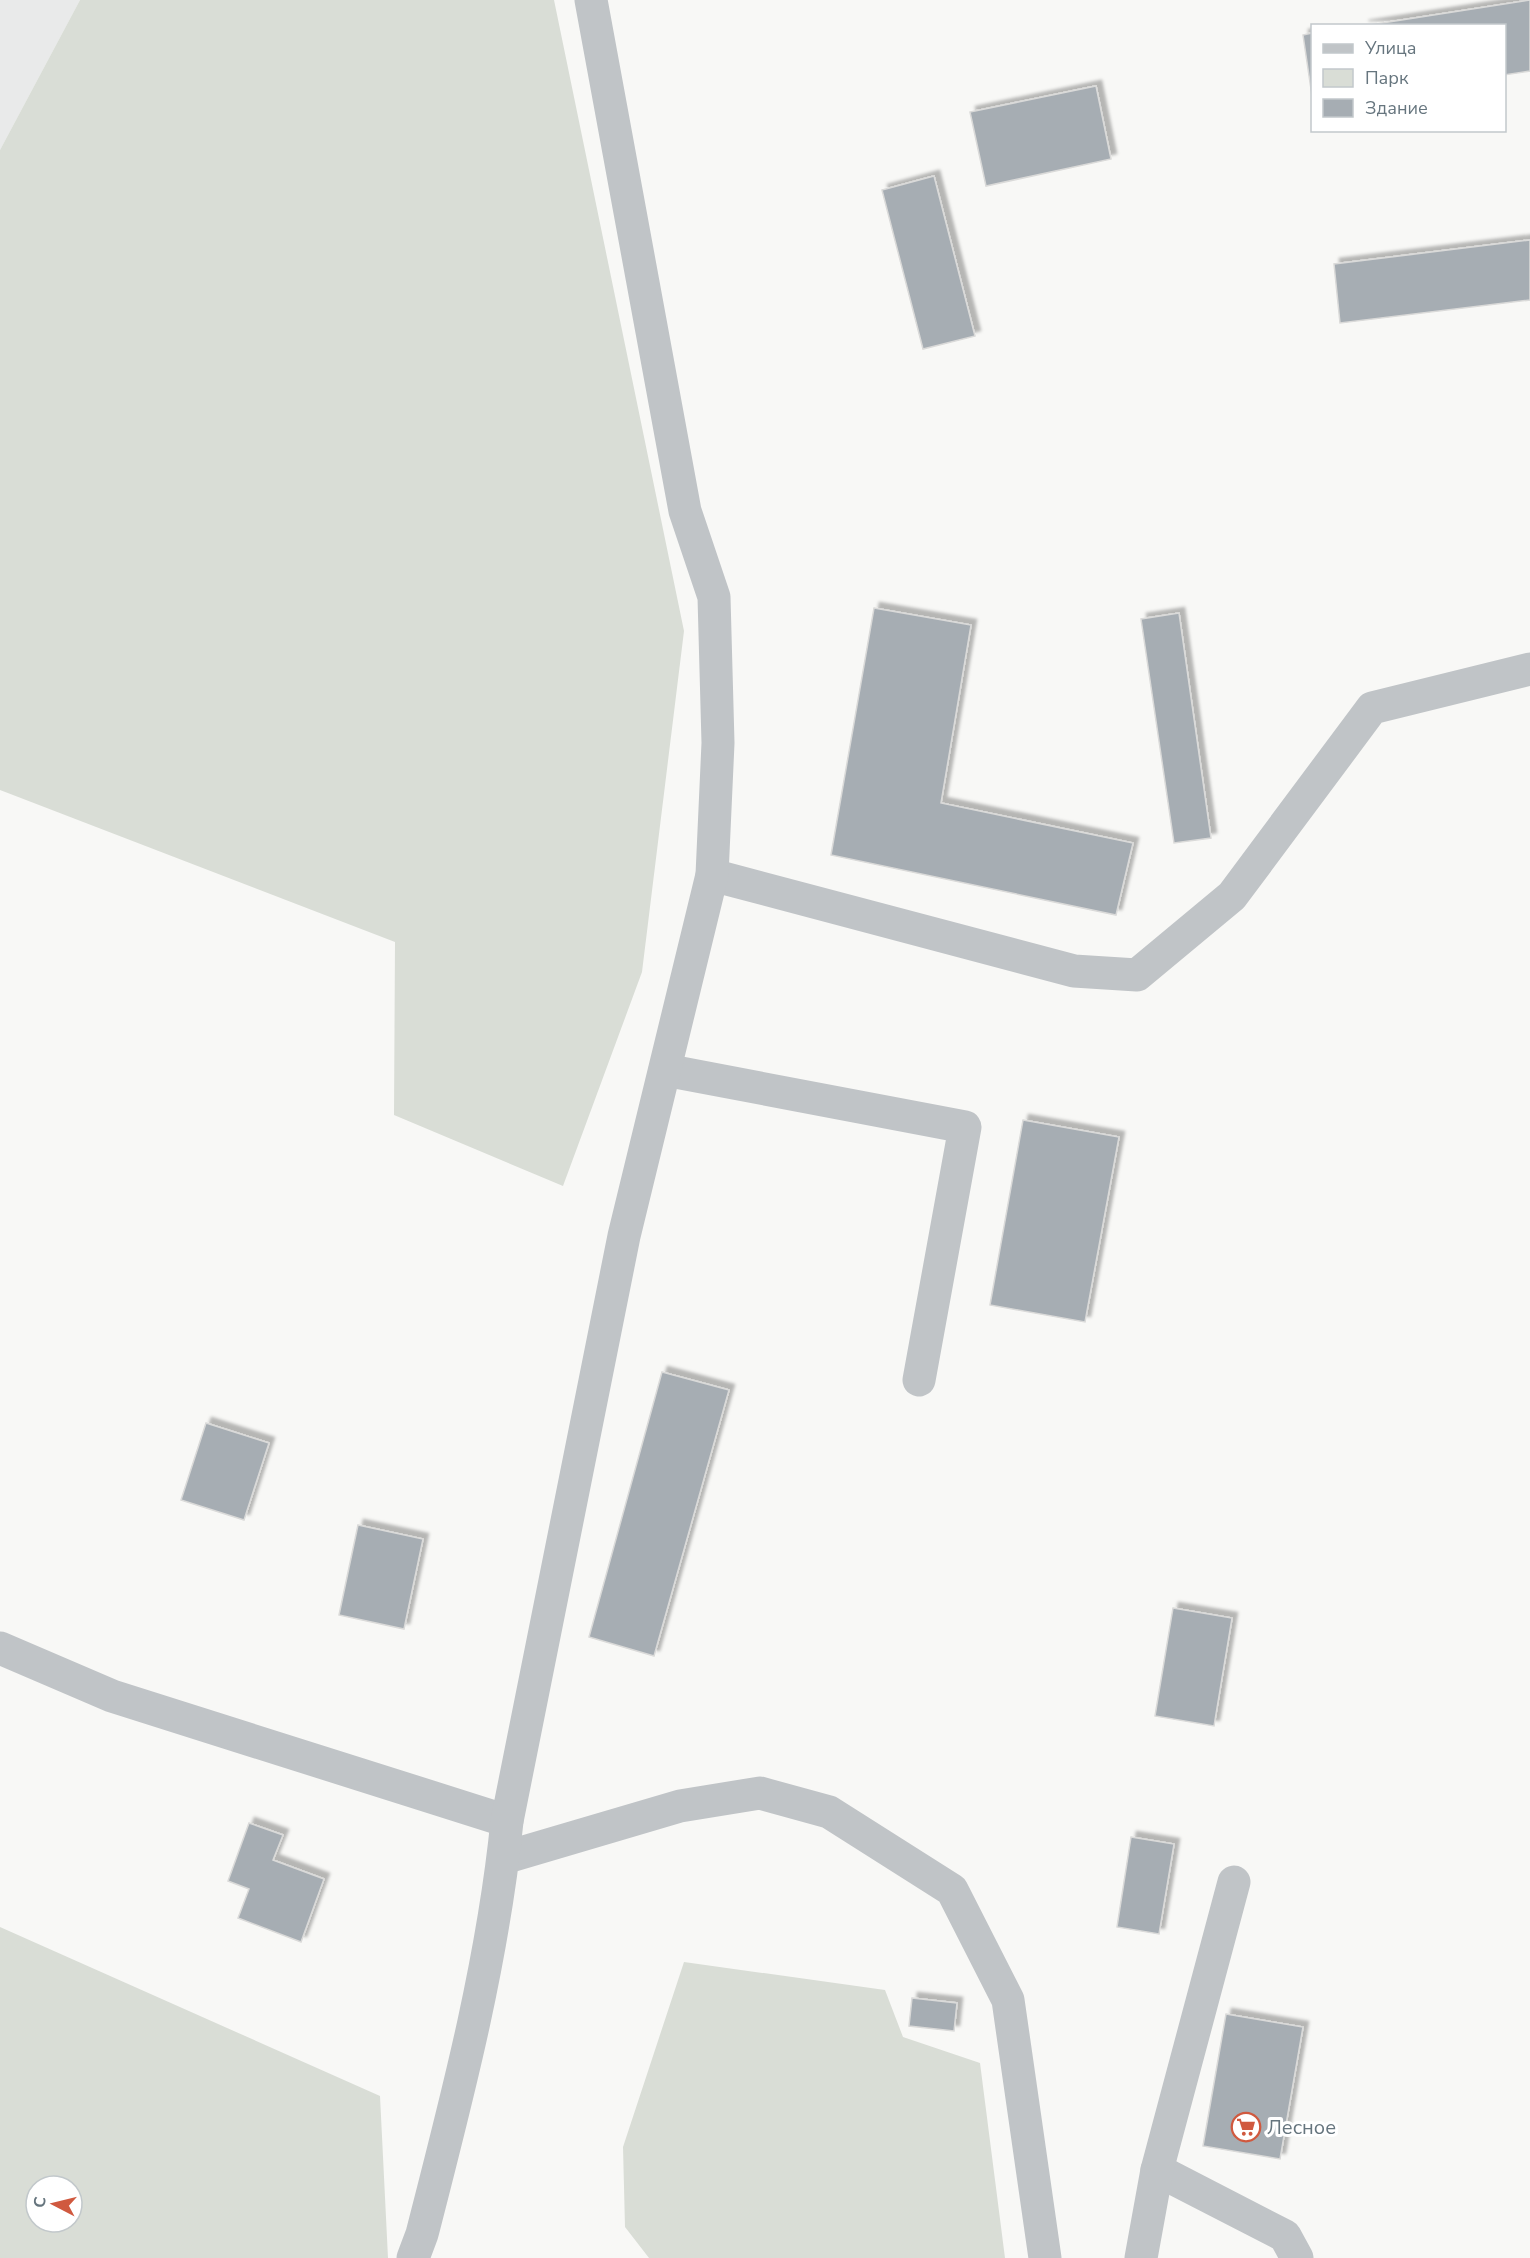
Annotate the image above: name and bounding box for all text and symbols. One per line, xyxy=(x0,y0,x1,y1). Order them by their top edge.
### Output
legend xyxy=(1311,24,1506,132)
text: Улица xyxy=(1364,36,1416,60)
text: Парк xyxy=(1365,66,1409,90)
text: Здание xyxy=(1365,96,1428,120)
supermarket icon: Лесное xyxy=(1230,2111,1262,2143)
place label: Лесное xyxy=(1267,2114,1336,2141)
north arrow xyxy=(24,2174,84,2234)
text: С xyxy=(29,2195,52,2209)

